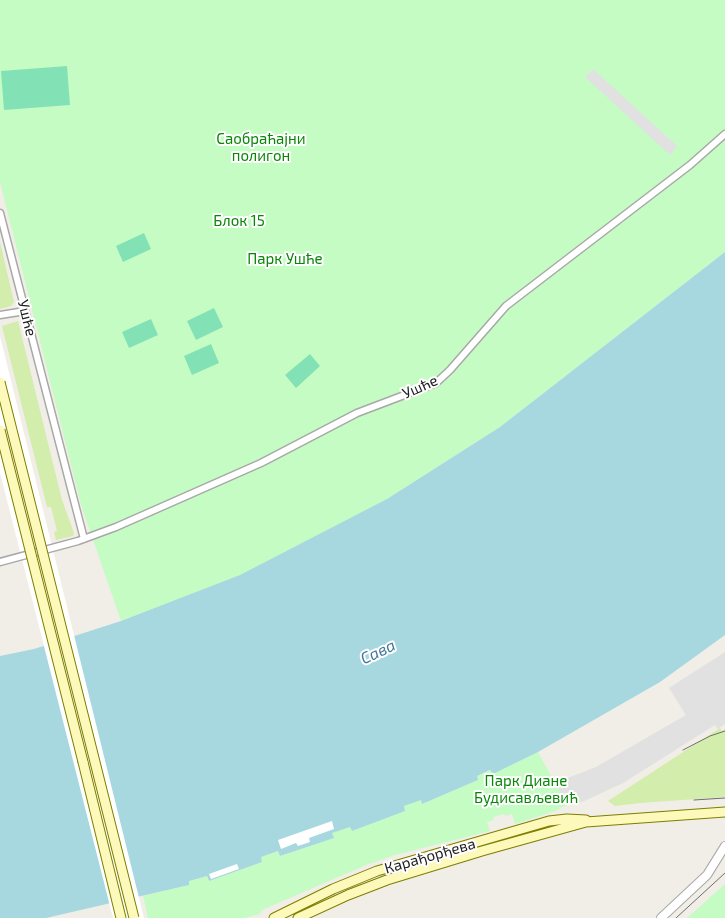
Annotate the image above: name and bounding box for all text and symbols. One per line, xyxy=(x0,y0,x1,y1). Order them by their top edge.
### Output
park label: Саобраћајни полигон xyxy=(216,130,306,165)
park label: Блок 15 xyxy=(213,212,265,230)
park label: Парк Ушће xyxy=(247,250,323,268)
street label: Ушће xyxy=(14,298,40,338)
street label: Ушће xyxy=(399,371,441,403)
water label: Сава xyxy=(358,636,398,668)
park label: Парк Диане Будисављевић xyxy=(474,772,578,807)
street label: Карађорђева xyxy=(383,834,477,878)

